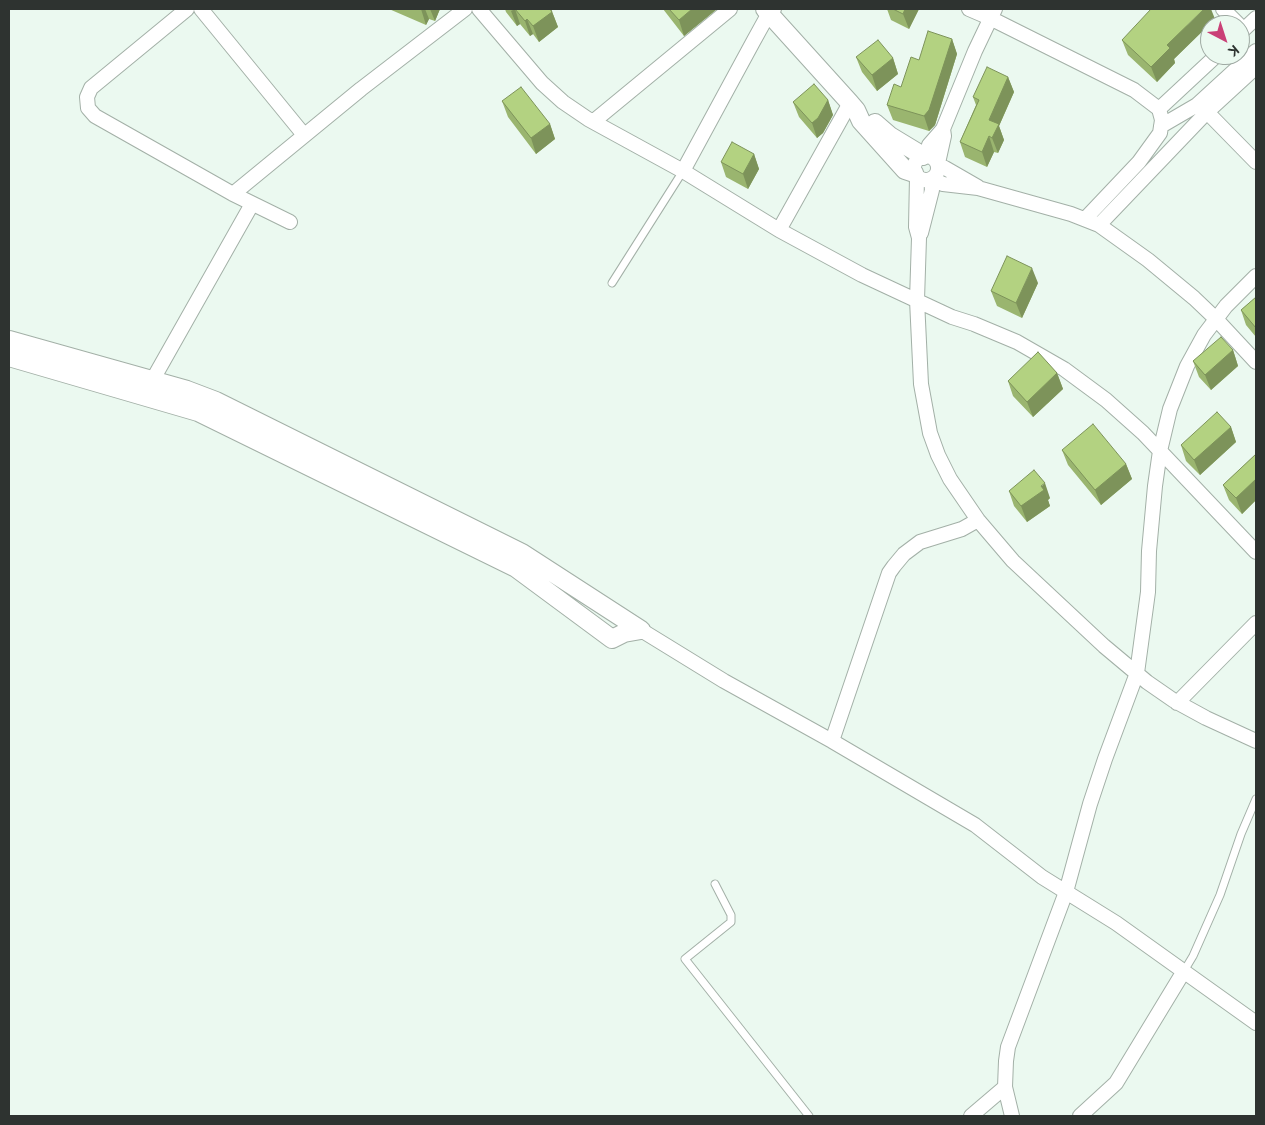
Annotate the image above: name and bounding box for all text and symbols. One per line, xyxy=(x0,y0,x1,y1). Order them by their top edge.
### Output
north arrow xyxy=(1200,15,1250,65)
text: K xyxy=(1225,42,1243,60)

